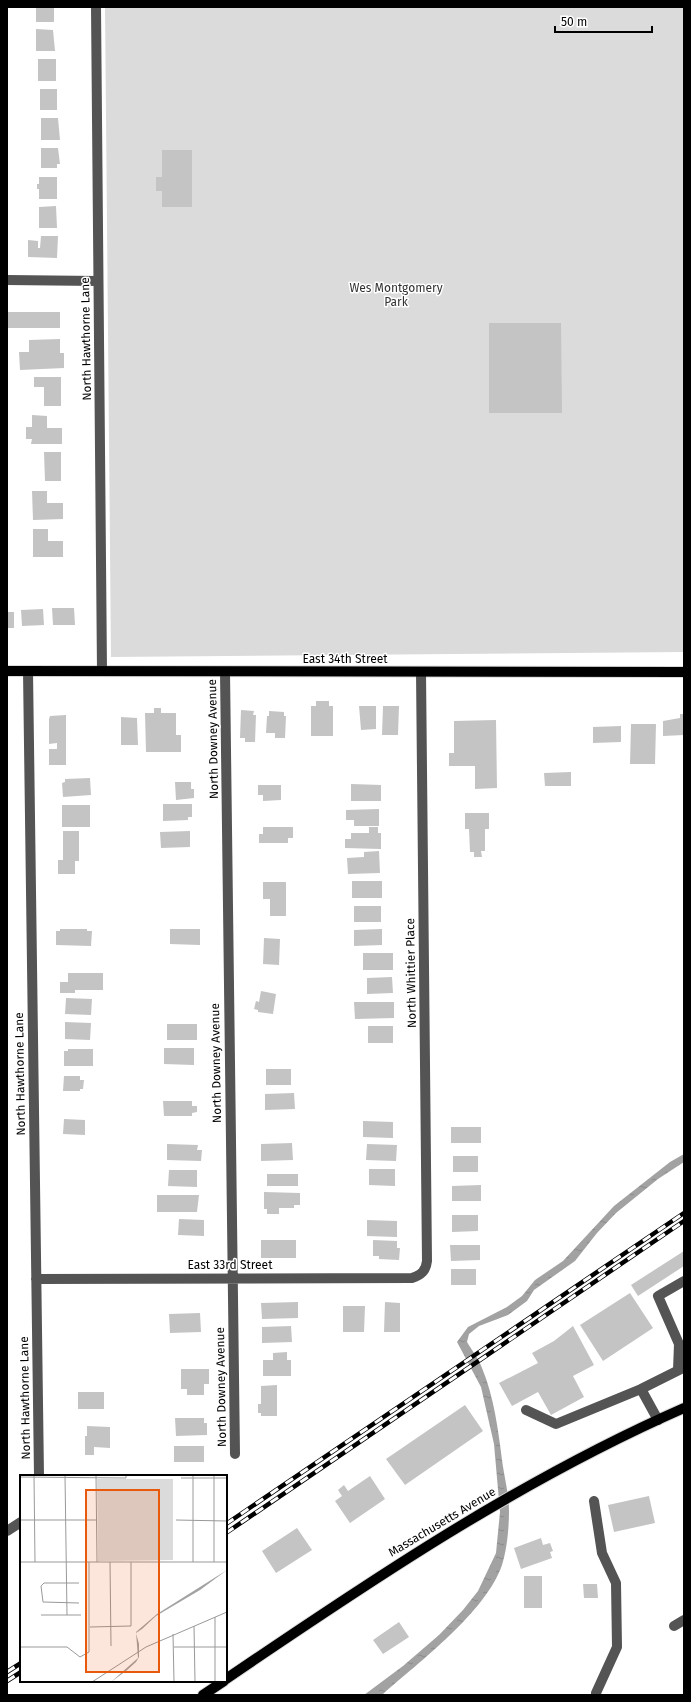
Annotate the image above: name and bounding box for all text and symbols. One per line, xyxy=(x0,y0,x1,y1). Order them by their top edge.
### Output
scale bar xyxy=(555,8,652,34)
text: 50 m xyxy=(561,15,587,29)
street label: North Hawthorne Lane xyxy=(78,277,94,401)
park label: Wes Montgomery Park xyxy=(349,281,443,309)
street label: East 34th Street xyxy=(302,652,388,666)
street label: North Downey Avenue xyxy=(205,679,221,799)
street label: North Whittier Place xyxy=(403,918,419,1028)
street label: North Downey Avenue xyxy=(208,1003,224,1123)
street label: North Hawthorne Lane xyxy=(12,1012,28,1136)
street label: East 33rd Street xyxy=(188,1258,273,1272)
street label: North Downey Avenue xyxy=(213,1327,229,1447)
street label: North Hawthorne Lane xyxy=(17,1336,33,1460)
inset map xyxy=(20,1475,227,1682)
street label: Massachusetts Avenue xyxy=(386,1484,498,1560)

